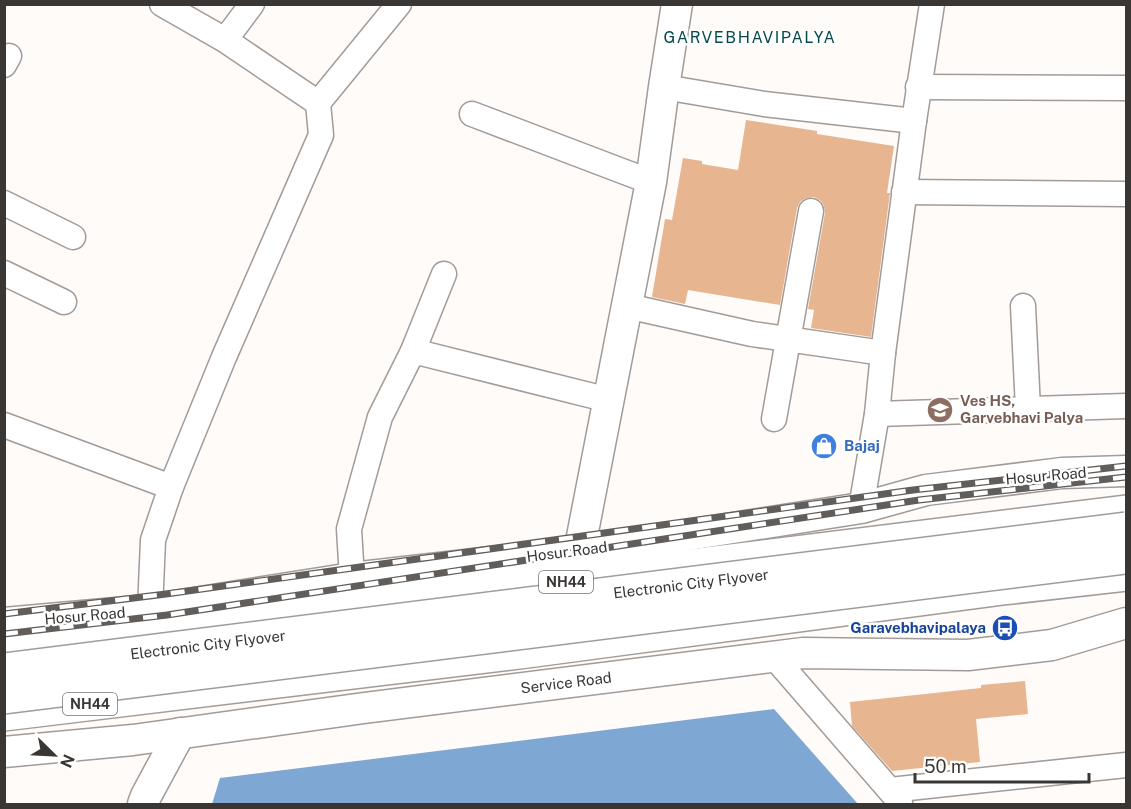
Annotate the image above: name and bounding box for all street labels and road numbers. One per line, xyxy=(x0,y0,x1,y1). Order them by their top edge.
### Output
street label: Hosur Road xyxy=(1005,463,1087,488)
street label: Hosur Road xyxy=(526,538,608,565)
street label: Electronic City Flyover xyxy=(612,566,770,601)
road number: NH44 xyxy=(539,571,593,593)
street label: Hosur Road xyxy=(44,603,126,628)
street label: Electronic City Flyover xyxy=(129,627,287,662)
street label: Service Road xyxy=(519,668,612,697)
road number: NH44 xyxy=(63,693,117,715)

